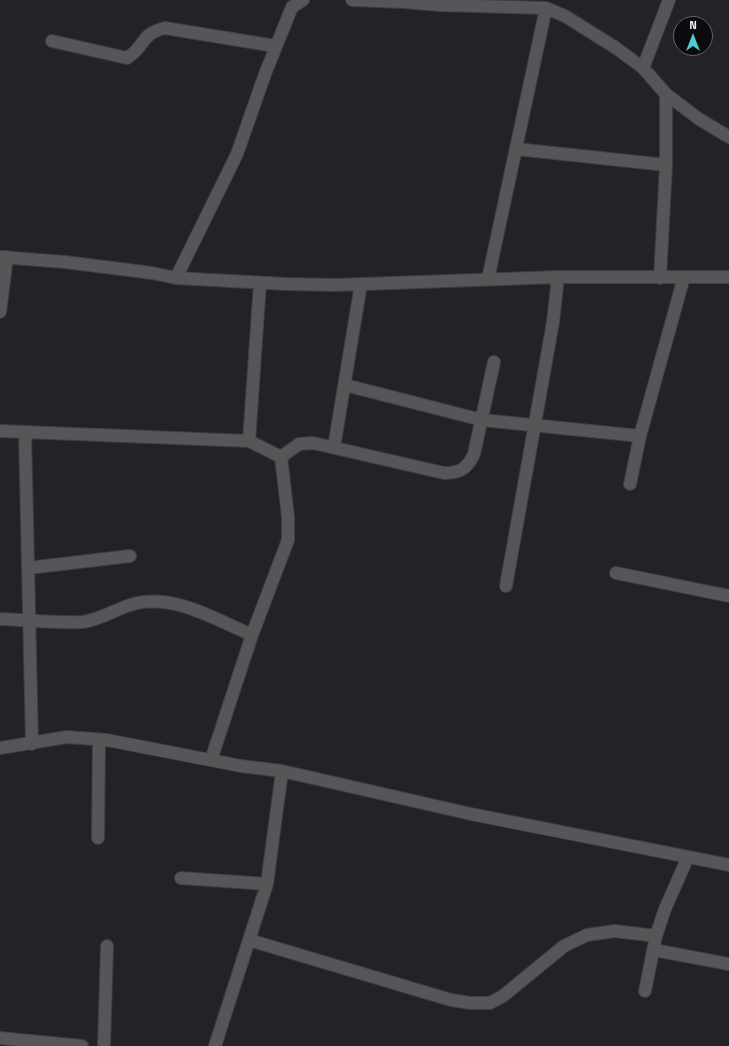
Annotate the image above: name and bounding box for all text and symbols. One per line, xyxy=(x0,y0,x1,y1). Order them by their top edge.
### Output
north arrow xyxy=(673,16,713,56)
text: N xyxy=(689,17,697,33)

